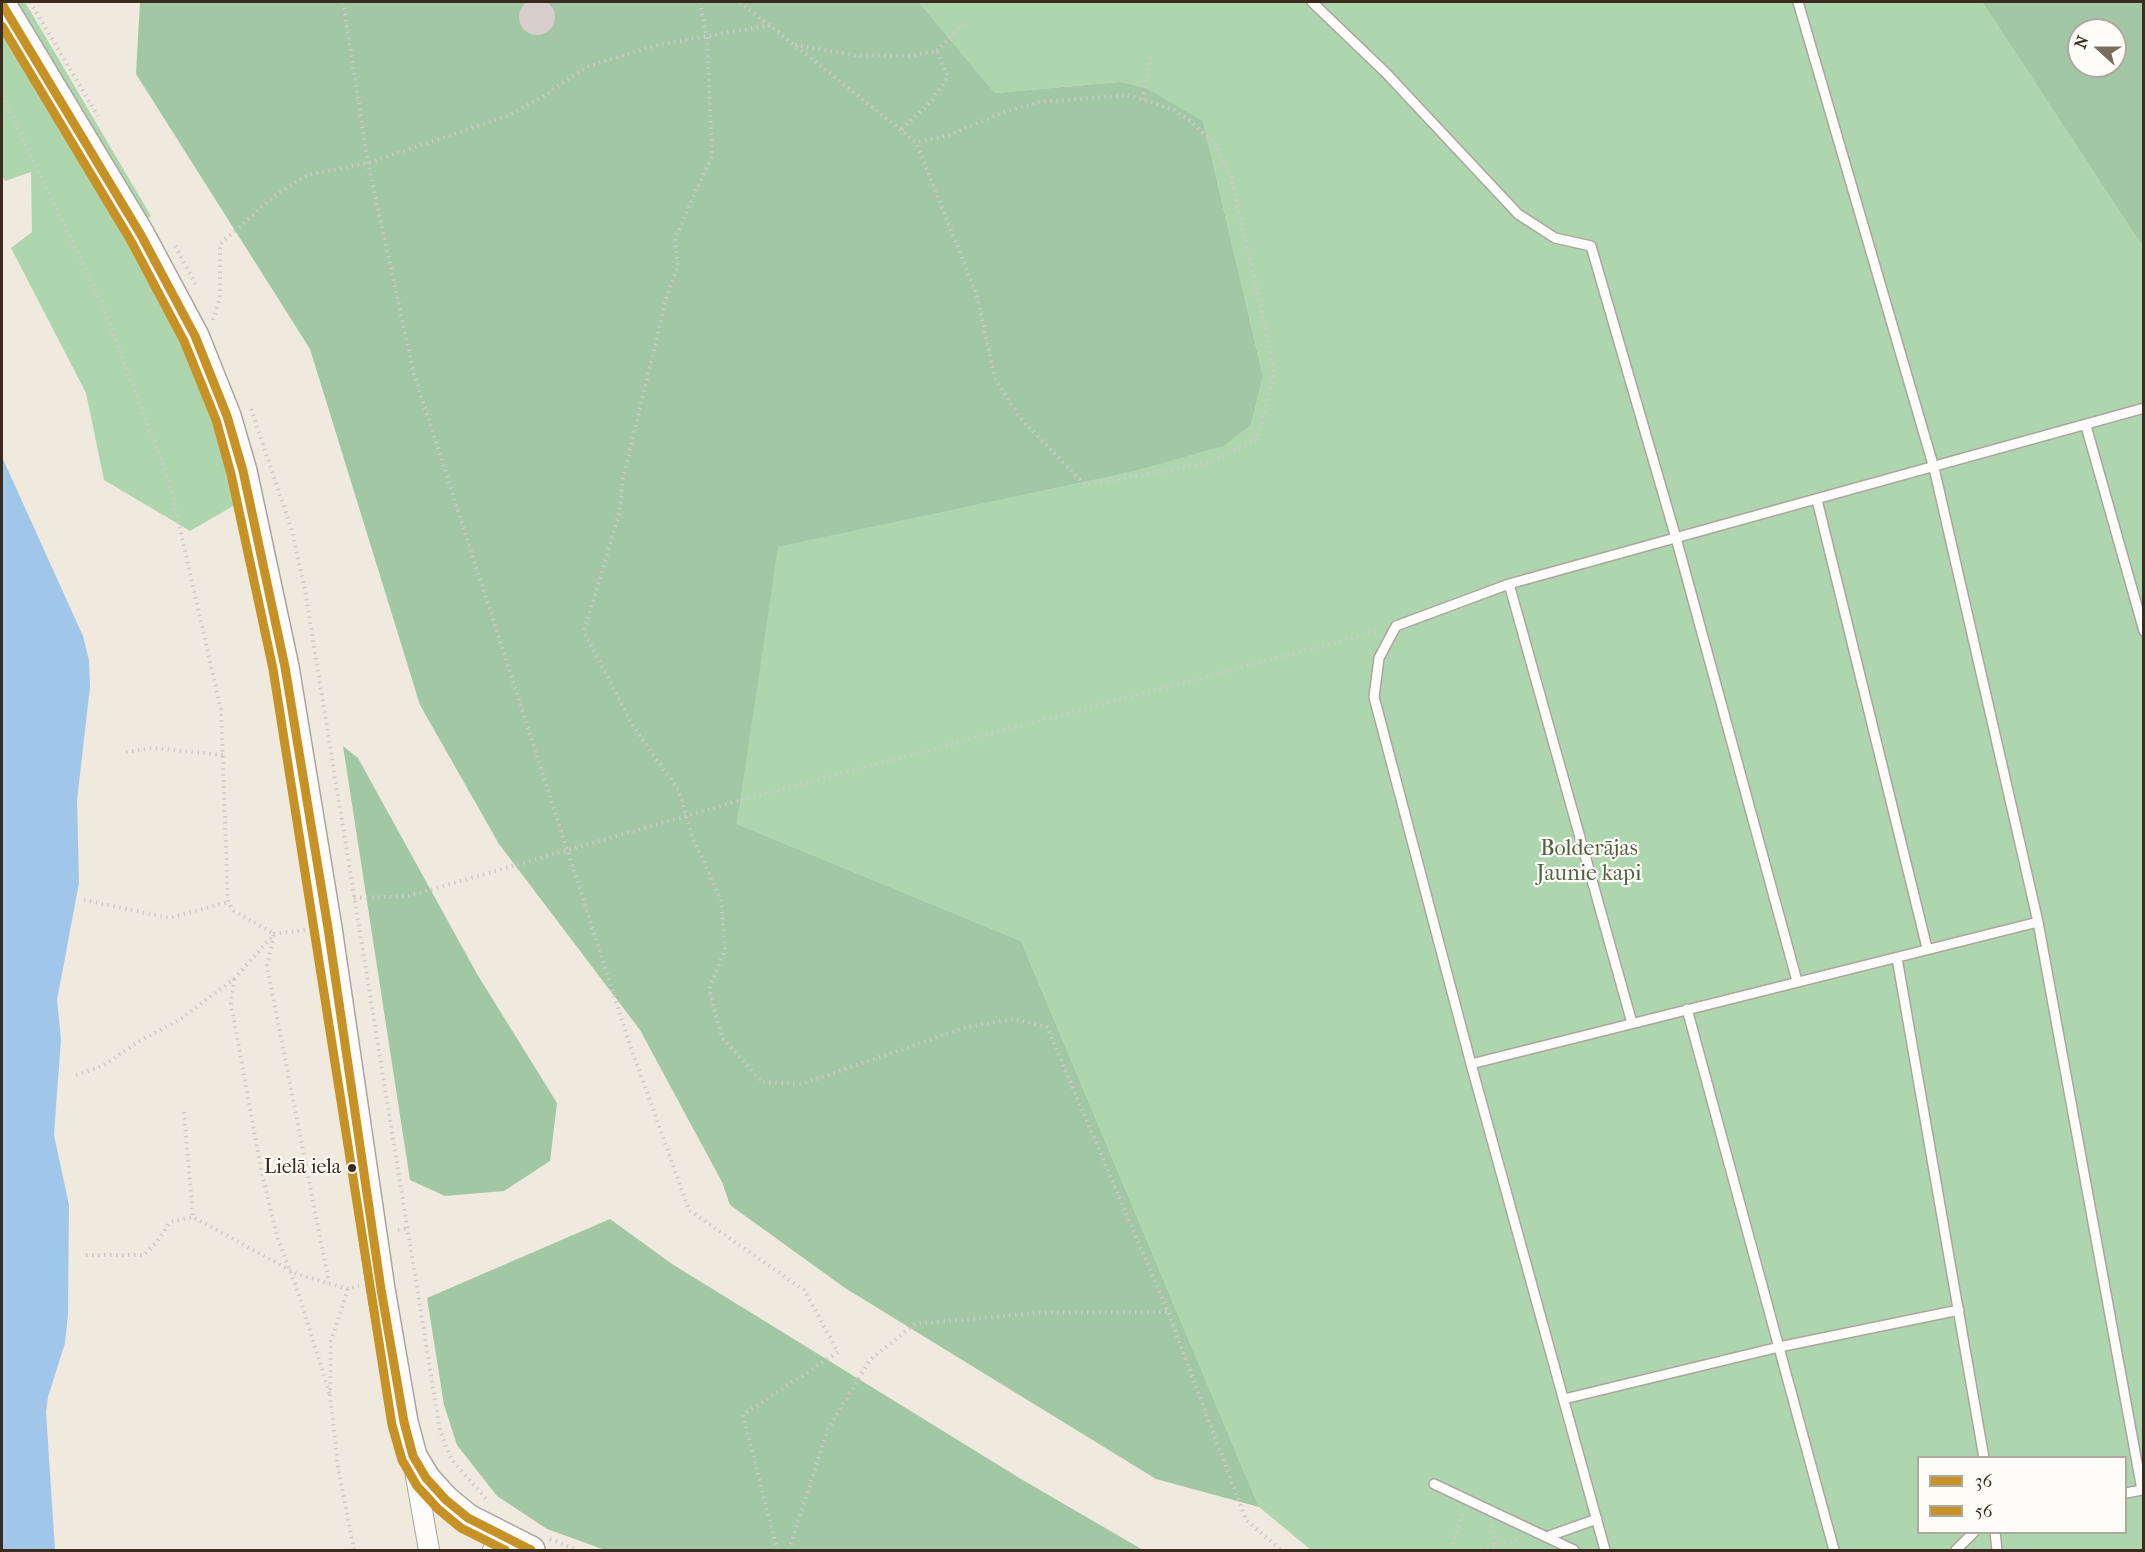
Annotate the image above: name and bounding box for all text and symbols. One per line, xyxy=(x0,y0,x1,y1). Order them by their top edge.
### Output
north arrow xyxy=(2067,18,2127,78)
text: N xyxy=(2071,33,2093,51)
park label: Bolderājas Jaunie kapi xyxy=(1537,837,1641,888)
place label: Lielā iela xyxy=(264,1156,341,1180)
marker: Lielā iela xyxy=(346,1162,358,1174)
legend xyxy=(1917,1456,2127,1534)
text: 36 xyxy=(1975,1471,1992,1492)
text: 56 xyxy=(1975,1501,1993,1522)

